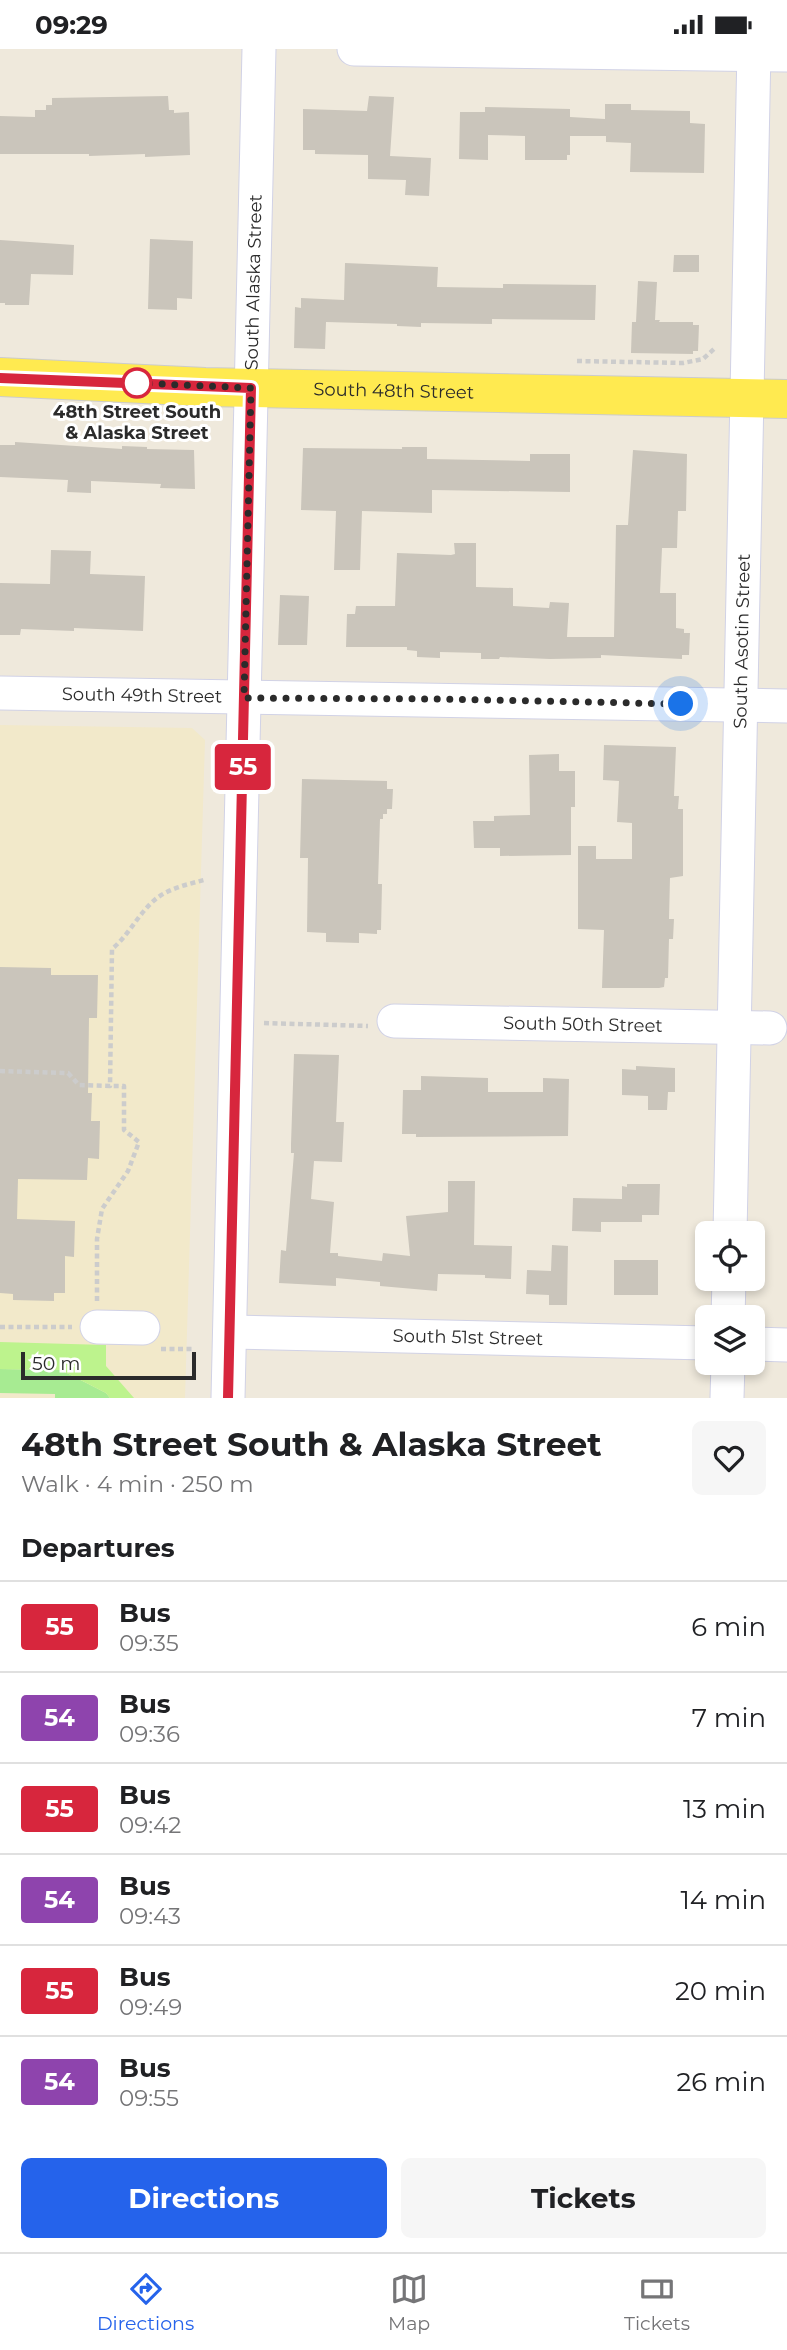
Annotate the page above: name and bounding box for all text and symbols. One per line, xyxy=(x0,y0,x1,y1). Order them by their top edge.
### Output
text: 09:29 xyxy=(35,9,108,41)
street label: South Alaska Street xyxy=(241,194,267,371)
marker: 48th Street South & Alaska Street xyxy=(122,368,152,398)
street label: South 48th Street xyxy=(313,378,474,404)
place label: 48th Street South & Alaska Street xyxy=(53,401,221,444)
street label: South Asotin Street xyxy=(729,553,755,729)
street label: South 49th Street xyxy=(62,683,222,708)
your location xyxy=(663,686,698,721)
line badge: 55 xyxy=(212,744,274,790)
text: 55 xyxy=(229,752,257,781)
street label: South 50th Street xyxy=(503,1012,663,1037)
map controls xyxy=(695,1221,765,1375)
button: locate xyxy=(695,1221,765,1291)
button: layers xyxy=(695,1305,765,1375)
street label: South 51st Street xyxy=(392,1325,544,1350)
scale bar xyxy=(21,1349,196,1381)
text: 50 m xyxy=(32,1352,80,1375)
button: heart xyxy=(692,1421,766,1495)
text: 48th Street South & Alaska Street xyxy=(21,1424,602,1464)
text: Walk · 4 min · 250 m xyxy=(21,1470,254,1498)
text: Departures xyxy=(21,1532,175,1564)
text: Bus xyxy=(119,1597,171,1629)
text: 6 min xyxy=(691,1611,766,1643)
text: 55 xyxy=(45,1612,74,1641)
text: 09:35 xyxy=(119,1629,179,1657)
text: Bus xyxy=(119,1688,171,1720)
text: 7 min xyxy=(692,1702,766,1734)
text: 54 xyxy=(44,1703,75,1732)
text: 09:36 xyxy=(119,1720,180,1748)
text: Bus xyxy=(119,1779,171,1811)
text: 13 min xyxy=(683,1793,766,1825)
text: 55 xyxy=(45,1794,74,1823)
text: 09:42 xyxy=(119,1811,181,1839)
text: Bus xyxy=(119,1870,171,1902)
text: 14 min xyxy=(680,1884,766,1916)
text: 54 xyxy=(44,1885,75,1914)
text: 09:43 xyxy=(119,1902,181,1930)
text: Bus xyxy=(119,1961,171,1993)
text: 20 min xyxy=(675,1975,766,2007)
text: 55 xyxy=(45,1976,74,2005)
text: 09:49 xyxy=(119,1993,182,2021)
text: Bus xyxy=(119,2052,171,2084)
text: 26 min xyxy=(676,2066,766,2098)
text: 54 xyxy=(44,2067,75,2096)
text: 09:55 xyxy=(119,2084,179,2112)
button: Directions xyxy=(21,2158,387,2238)
button: Tickets xyxy=(401,2158,766,2238)
tab: Directions xyxy=(97,2270,194,2335)
tab: Map xyxy=(388,2270,430,2335)
tab: Tickets xyxy=(624,2270,690,2335)

